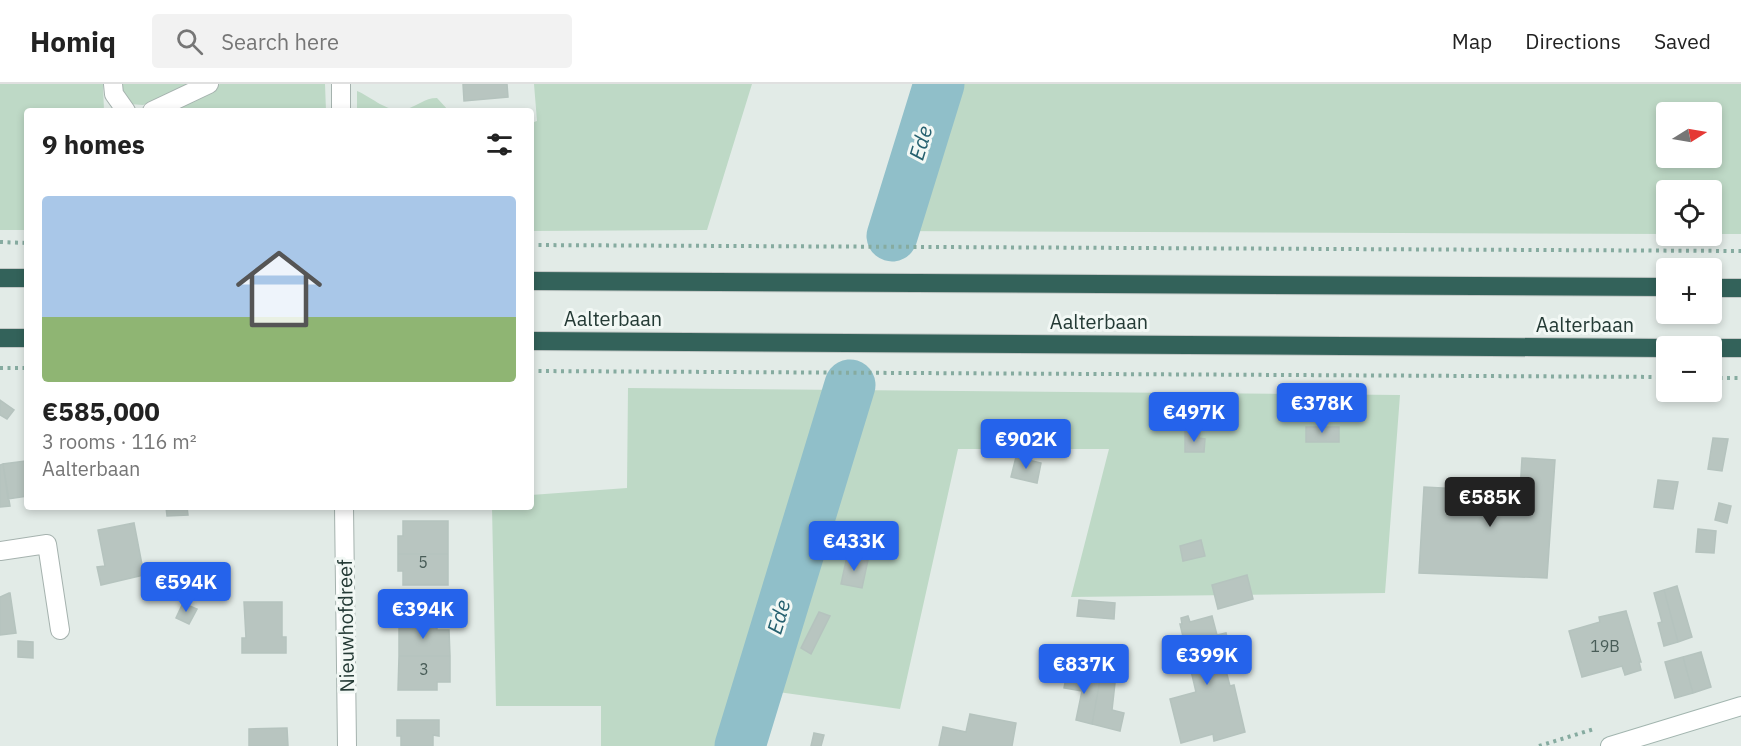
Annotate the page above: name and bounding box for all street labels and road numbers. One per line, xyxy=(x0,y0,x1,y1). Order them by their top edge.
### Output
street label: Aalterbaan xyxy=(564,305,662,332)
street label: Aalterbaan xyxy=(1050,308,1148,335)
street label: Aalterbaan xyxy=(1536,311,1634,338)
street label: Nieuwhofdreef xyxy=(331,559,360,693)

